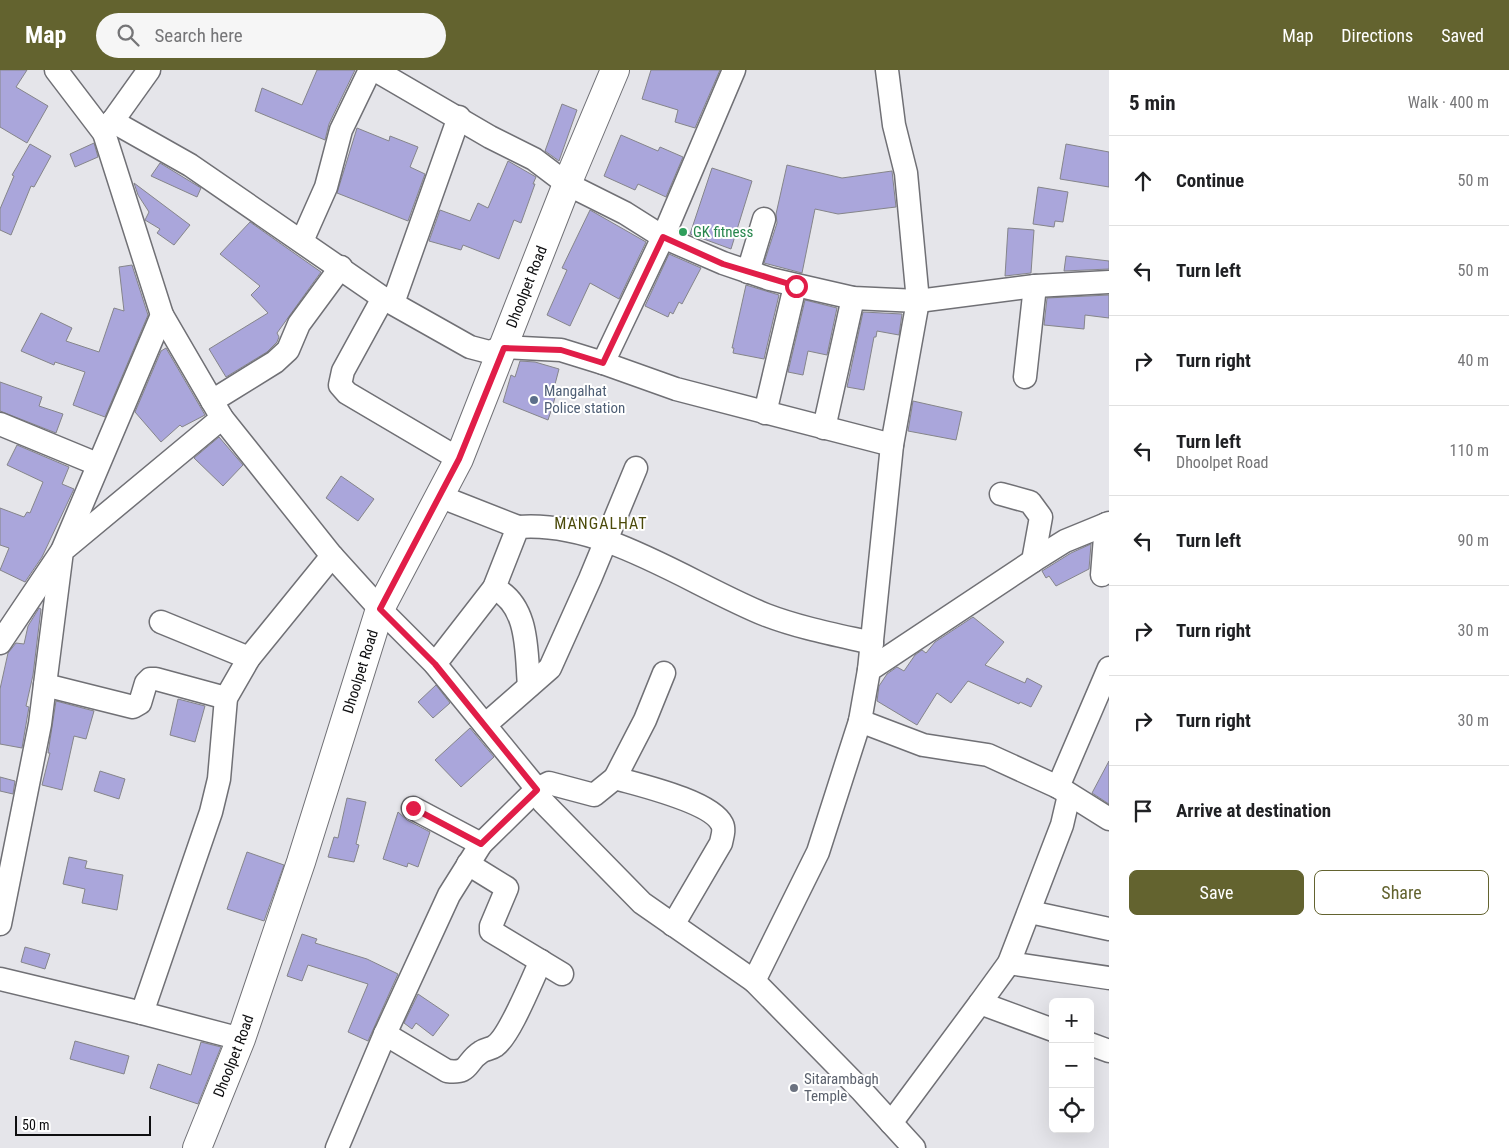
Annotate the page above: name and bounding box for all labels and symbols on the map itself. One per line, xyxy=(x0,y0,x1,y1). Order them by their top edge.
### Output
place label: GK fitness xyxy=(693,223,753,241)
marker: GK fitness xyxy=(677,226,689,238)
street label: Dhoolpet Road xyxy=(502,243,551,331)
route start xyxy=(785,275,808,298)
place label: Mangalhat Police station xyxy=(544,382,625,417)
marker: Mangalhat Police station xyxy=(528,394,540,406)
district label: MANGALHAT xyxy=(554,514,648,533)
street label: Dhoolpet Road xyxy=(339,627,382,716)
route end xyxy=(402,797,425,820)
street label: Dhoolpet Road xyxy=(209,1013,258,1100)
place label: Sitarambagh Temple xyxy=(804,1070,879,1105)
marker: Sitarambagh Temple xyxy=(788,1082,800,1094)
scale bar xyxy=(15,1113,151,1136)

